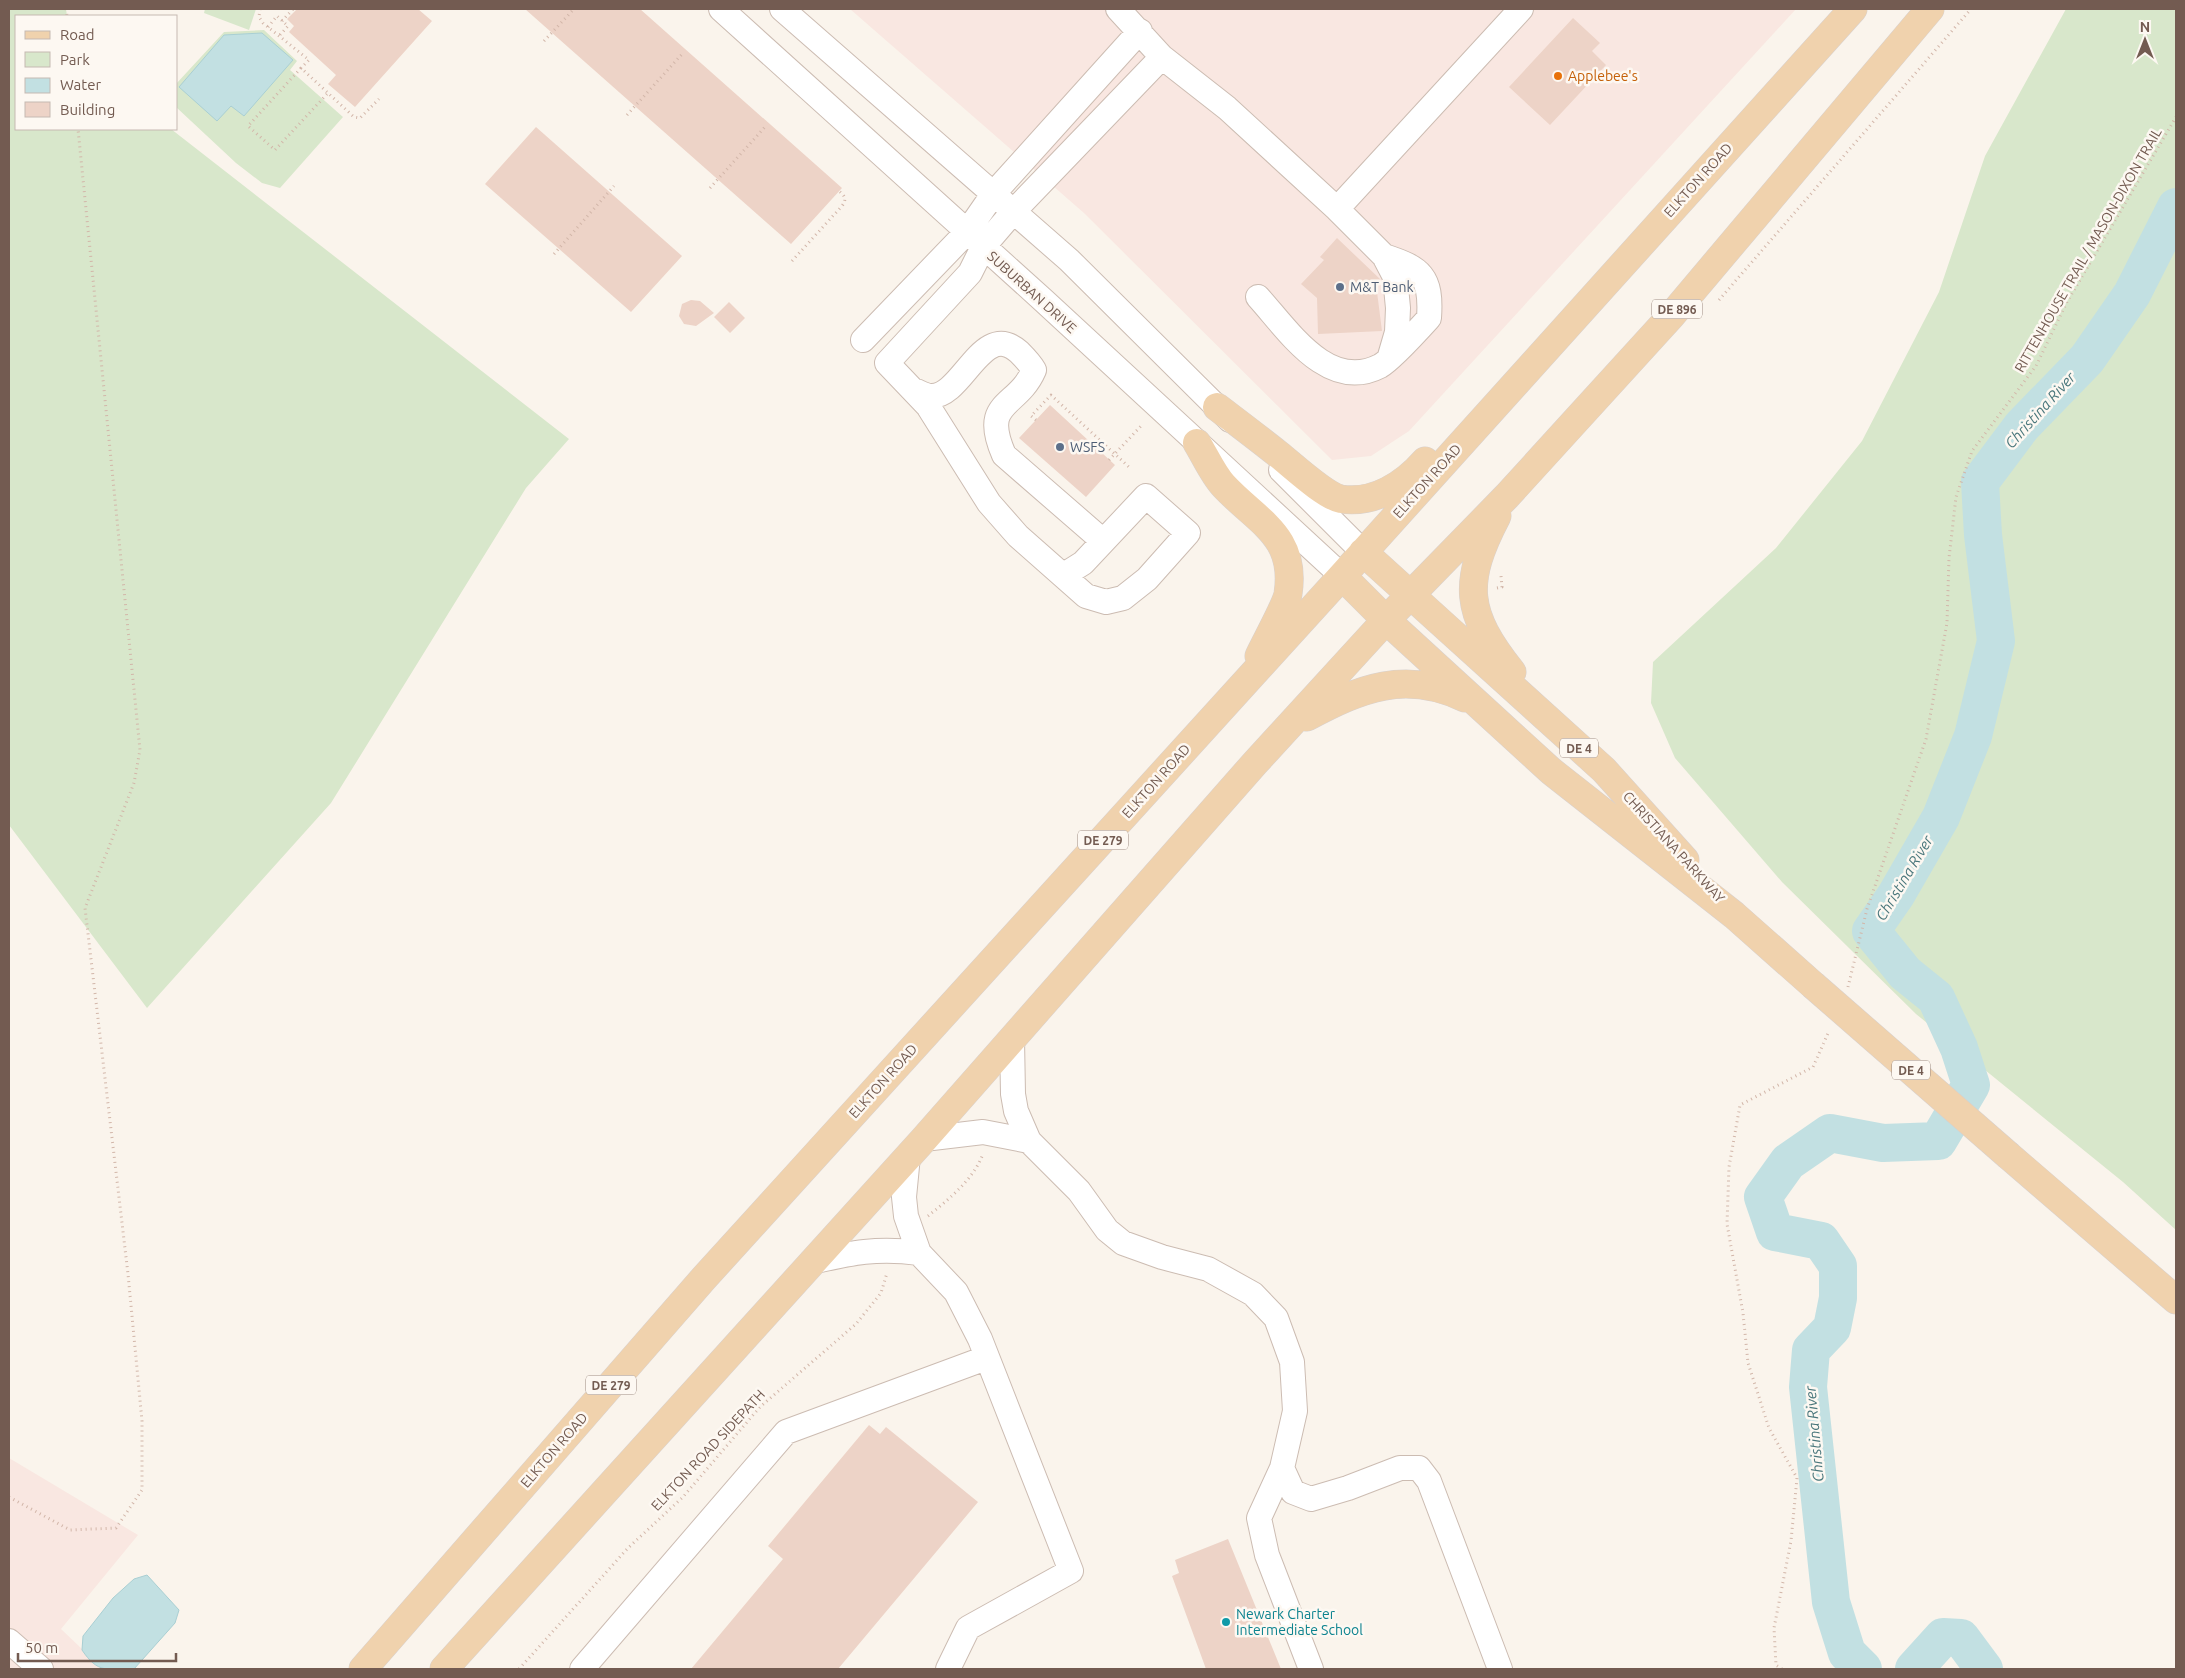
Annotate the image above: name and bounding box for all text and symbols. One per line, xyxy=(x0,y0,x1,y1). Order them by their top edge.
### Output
legend xyxy=(15,15,178,130)
north arrow xyxy=(2120,15,2170,65)
text: N xyxy=(2140,19,2150,35)
text: Road xyxy=(60,26,95,43)
text: Park xyxy=(60,51,90,68)
place label: Applebee's xyxy=(1568,68,1638,84)
marker: Applebee's xyxy=(1552,70,1564,82)
text: Water xyxy=(60,76,101,93)
text: Building xyxy=(60,101,115,118)
street label: RITTENHOUSE TRAIL / MASON-DIXON TRAIL xyxy=(2011,125,2165,375)
street label: ELKTON ROAD xyxy=(1661,140,1735,220)
street label: SUBURBAN DRIVE xyxy=(984,248,1080,336)
place label: M&T Bank xyxy=(1350,279,1413,295)
marker: M&T Bank xyxy=(1334,281,1346,293)
road number: DE 896 xyxy=(1652,300,1702,318)
water label: Christina River xyxy=(2001,368,2079,451)
place label: WSFS xyxy=(1070,439,1105,455)
marker: WSFS xyxy=(1054,441,1066,453)
street label: ELKTON ROAD xyxy=(1390,441,1464,521)
road number: DE 4 xyxy=(1560,738,1598,758)
street label: ELKTON ROAD xyxy=(1119,741,1193,821)
street label: CHRISTIANA PARKWAY xyxy=(1620,788,1728,906)
road number: DE 279 xyxy=(1078,830,1128,850)
water label: Christina River xyxy=(1872,831,1937,924)
street label: ELKTON ROAD xyxy=(846,1041,920,1121)
road number: DE 4 xyxy=(1892,1060,1930,1080)
road number: DE 279 xyxy=(586,1376,636,1394)
water label: Christina River xyxy=(1801,1384,1827,1483)
street label: ELKTON ROAD SIDEPATH xyxy=(648,1386,768,1514)
street label: ELKTON ROAD xyxy=(517,1409,591,1491)
place label: Newark Charter Intermediate School xyxy=(1236,1606,1363,1638)
marker: Newark Charter Intermediate School xyxy=(1220,1616,1232,1628)
scale bar xyxy=(18,1630,175,1662)
text: 50 m xyxy=(25,1639,58,1656)

